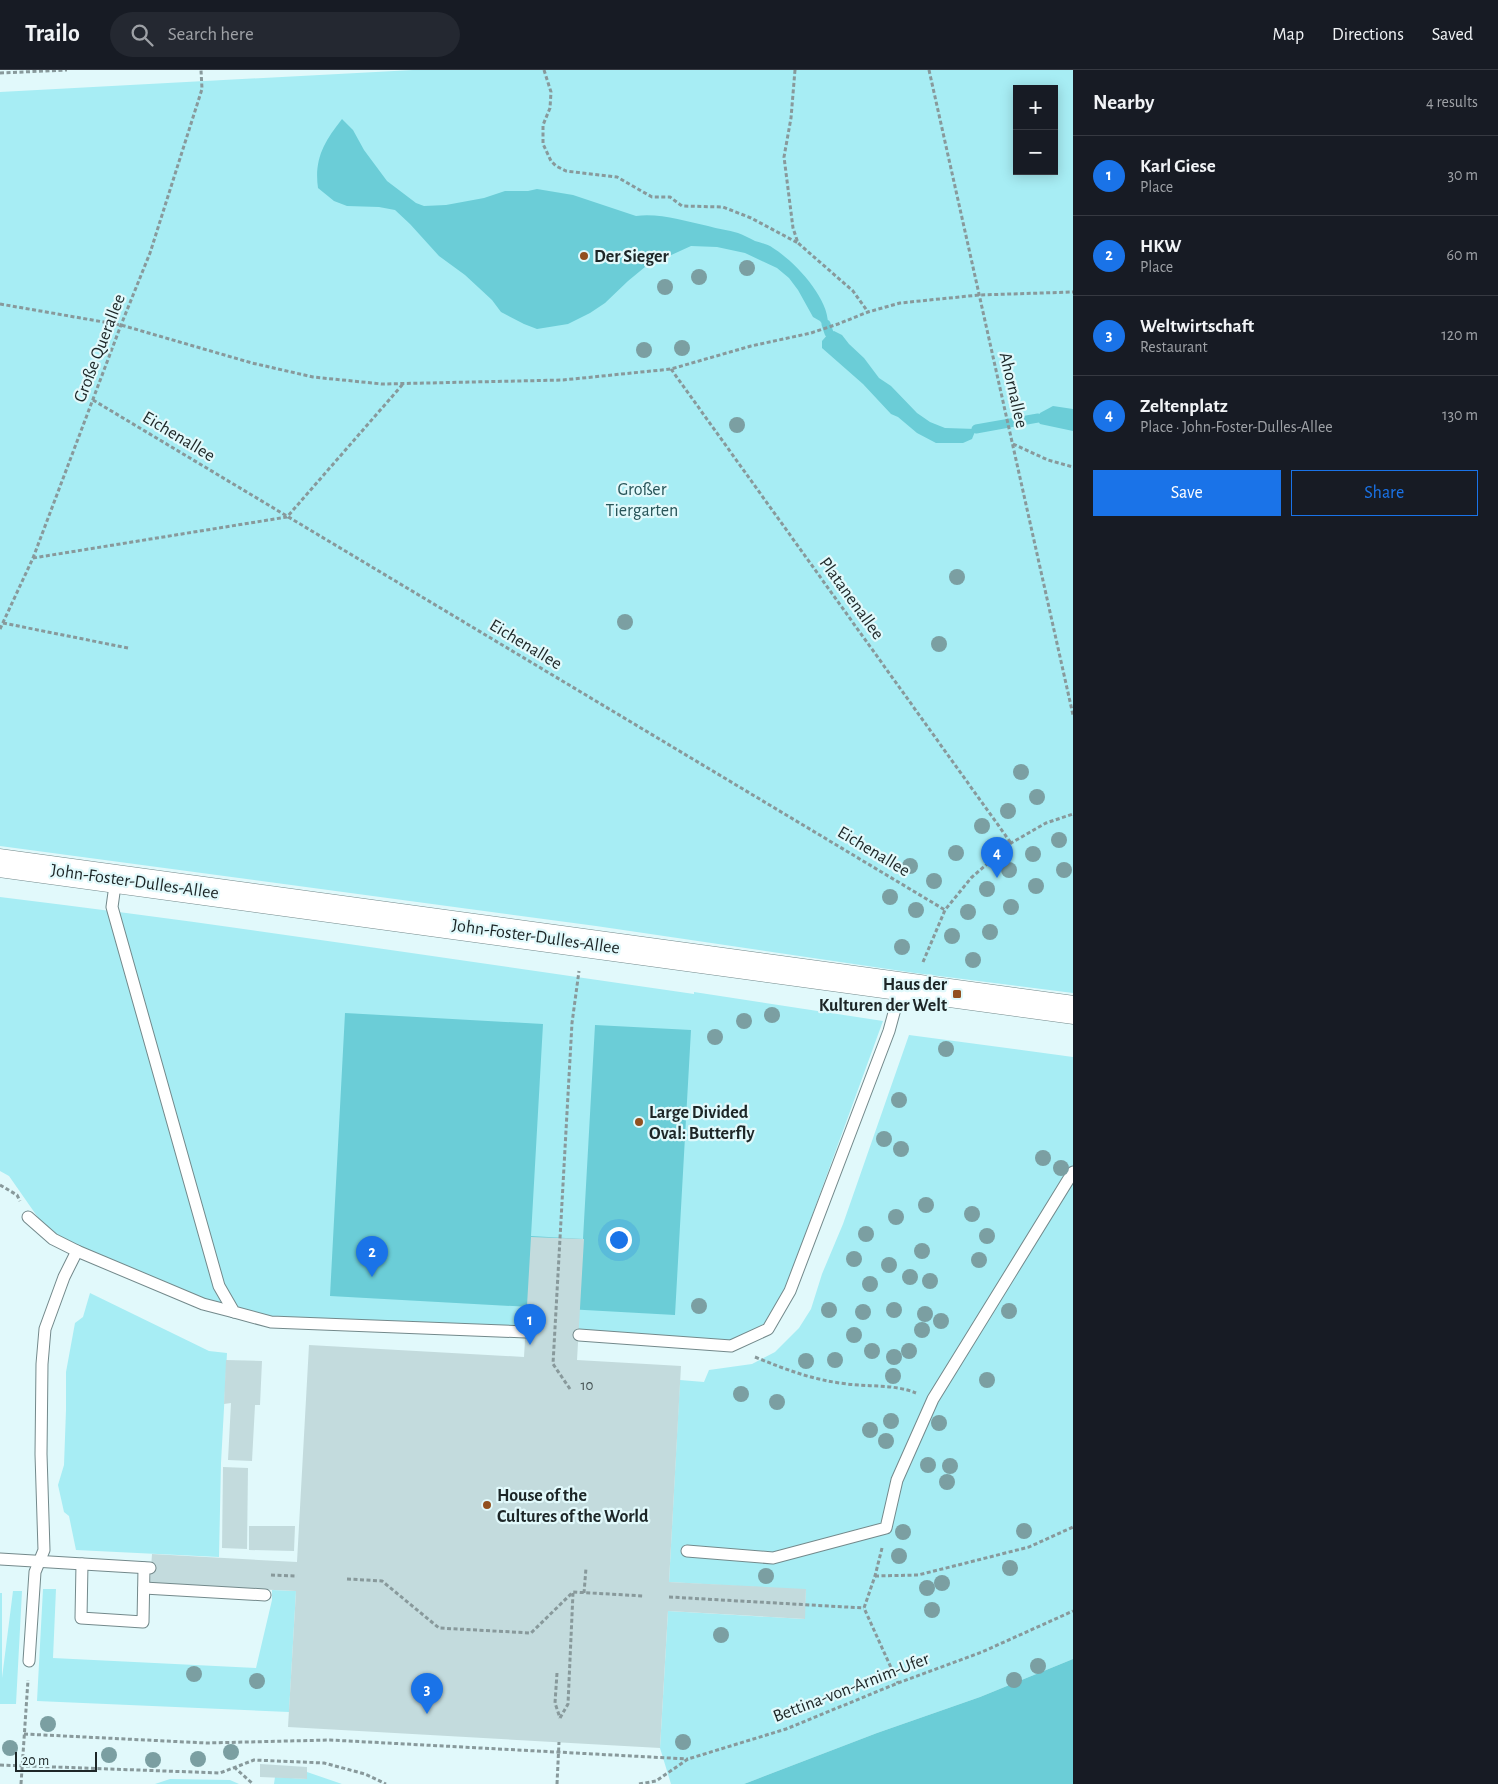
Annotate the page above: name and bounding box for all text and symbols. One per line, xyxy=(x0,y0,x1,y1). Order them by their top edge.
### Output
search box xyxy=(110,12,460,57)
icon: search xyxy=(128,21,156,49)
text: Trailo xyxy=(25,22,80,46)
text: Search here xyxy=(168,25,254,44)
text: Map xyxy=(1273,26,1304,44)
text: Directions xyxy=(1332,26,1404,44)
text: Saved xyxy=(1432,26,1473,44)
map controls xyxy=(1013,85,1058,175)
button: + xyxy=(1013,85,1058,130)
text: Nearby xyxy=(1093,92,1154,113)
text: 4 results xyxy=(1426,94,1478,110)
button: − xyxy=(1013,130,1058,175)
text: Karl Giese xyxy=(1140,157,1216,176)
text: 1 xyxy=(1106,167,1112,183)
text: 30 m xyxy=(1448,167,1478,183)
text: Place xyxy=(1140,179,1173,195)
text: HKW xyxy=(1140,237,1181,256)
text: 2 xyxy=(1105,247,1113,263)
text: 60 m xyxy=(1447,247,1478,263)
place label: Der Sieger xyxy=(594,248,670,266)
marker: Der Sieger xyxy=(578,250,590,262)
text: Place xyxy=(1140,259,1173,275)
street label: Große Querallee xyxy=(71,292,129,405)
text: Weltwirtschaft xyxy=(1140,317,1254,336)
text: 3 xyxy=(1106,327,1112,343)
text: 120 m xyxy=(1441,327,1478,343)
text: Restaurant xyxy=(1140,339,1208,355)
street label: Ahornallee xyxy=(996,351,1030,430)
text: Zeltenplatz xyxy=(1140,397,1228,416)
text: 4 xyxy=(1105,407,1113,423)
text: 130 m xyxy=(1442,407,1478,423)
street label: Eichenallee xyxy=(139,408,218,465)
text: Place · John-Foster-Dulles-Allee xyxy=(1140,419,1333,435)
button: Save xyxy=(1093,470,1281,516)
button: Share xyxy=(1291,470,1478,516)
park label: Großer Tiergarten xyxy=(606,481,678,520)
street label: Platanenallee xyxy=(815,554,887,643)
street label: Eichenallee xyxy=(486,616,565,673)
street label: Eichenallee xyxy=(834,823,913,880)
pin: 4 xyxy=(981,837,1013,878)
street label: John-Foster-Dulles-Allee xyxy=(50,861,220,903)
street label: John-Foster-Dulles-Allee xyxy=(451,916,621,958)
place label: Haus der Kulturen der Welt xyxy=(819,976,948,1015)
marker: Haus der Kulturen der Welt xyxy=(951,988,963,1000)
place label: Large Divided Oval: Butterfly xyxy=(649,1104,755,1143)
marker: Large Divided Oval: Butterfly xyxy=(633,1116,645,1128)
your location xyxy=(606,1227,632,1253)
pin: 2 xyxy=(356,1236,388,1277)
pin: 1 xyxy=(514,1304,546,1345)
house number: 10 xyxy=(580,1378,594,1393)
place label: House of the Cultures of the World xyxy=(497,1487,649,1526)
marker: House of the Cultures of the World xyxy=(481,1499,493,1511)
street label: Bettina-von-Arnim-Ufer xyxy=(771,1650,932,1726)
pin: 3 xyxy=(411,1673,443,1714)
scale bar xyxy=(15,1749,98,1772)
text: 20 m xyxy=(22,1754,49,1768)

